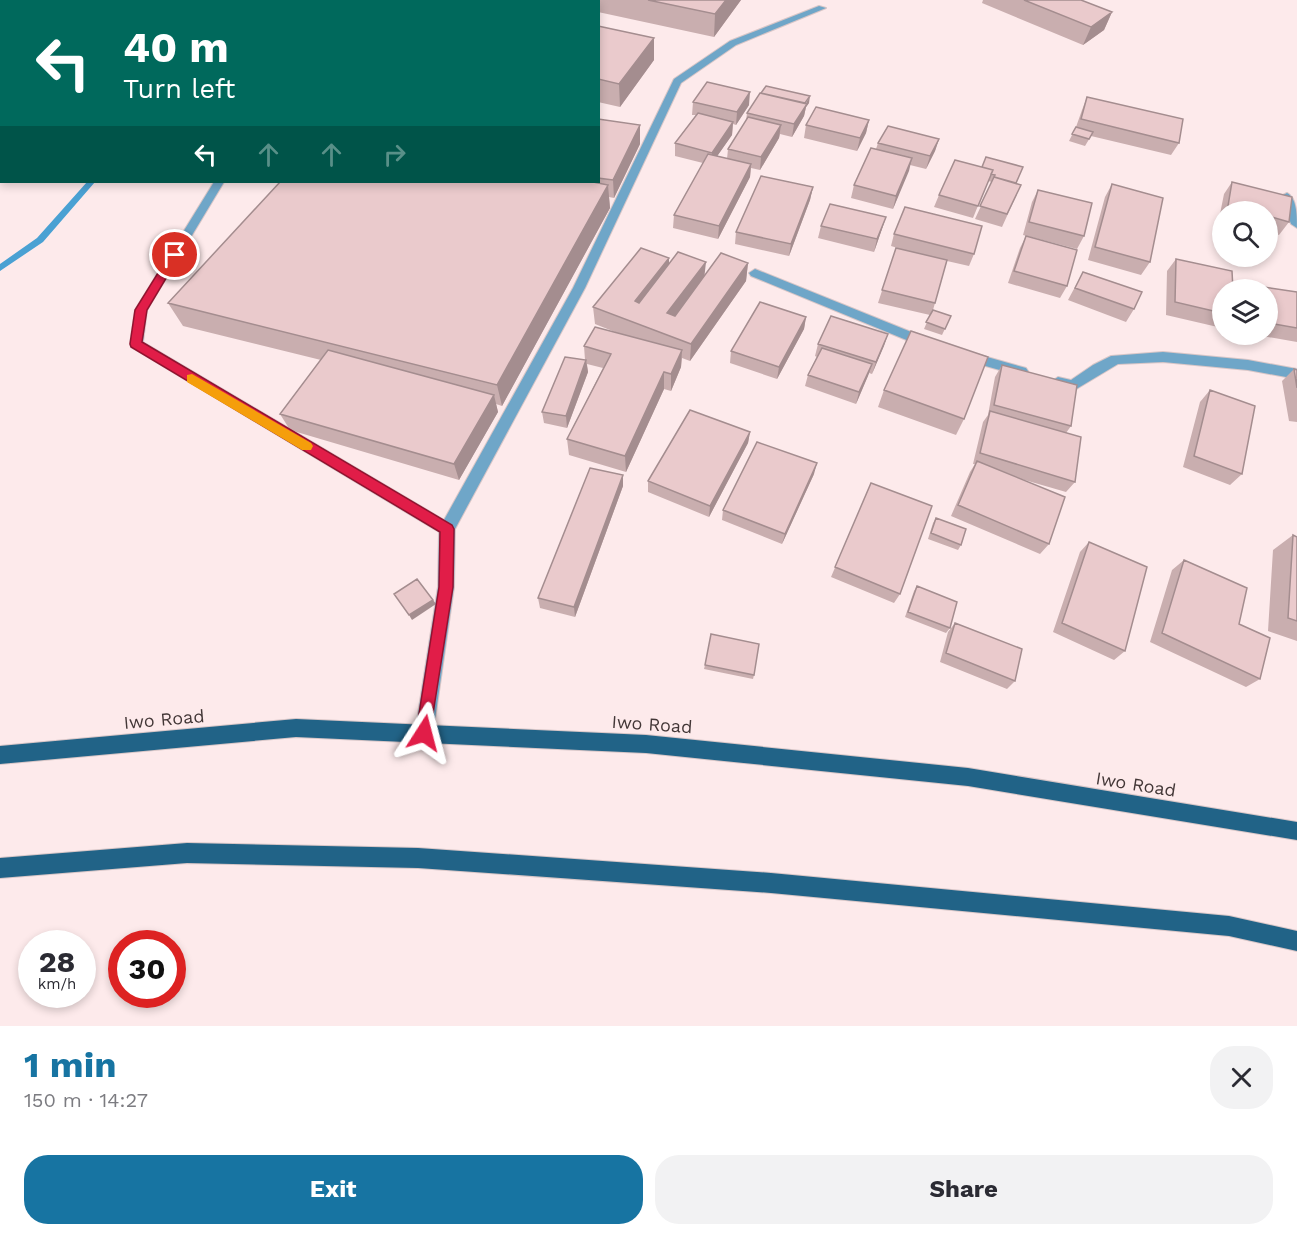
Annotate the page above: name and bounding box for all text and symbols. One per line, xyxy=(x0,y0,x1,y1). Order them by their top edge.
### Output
text: 40 m xyxy=(123,23,229,72)
icon: left xyxy=(24,24,102,102)
text: Turn left xyxy=(123,73,235,105)
icon: left xyxy=(189,138,222,171)
icon: ahead xyxy=(252,138,285,171)
icon: ahead xyxy=(315,138,348,171)
icon: right xyxy=(378,138,411,171)
map controls xyxy=(1212,201,1278,345)
button: search xyxy=(1212,201,1278,267)
pin xyxy=(149,229,200,280)
icon: arrive xyxy=(158,238,191,271)
button: layers xyxy=(1212,279,1278,345)
position arrow xyxy=(392,701,456,765)
street label: Iwo Road xyxy=(123,705,205,733)
street label: Iwo Road xyxy=(611,711,693,737)
street label: Iwo Road xyxy=(1094,767,1178,801)
speed limit sign: 30 xyxy=(108,930,186,1008)
text: 28 xyxy=(39,944,75,979)
text: km/h xyxy=(38,975,76,993)
text: 1 min xyxy=(24,1044,116,1086)
button: close xyxy=(1210,1046,1273,1109)
text: 150 m · 14:27 xyxy=(24,1088,148,1112)
button: Exit xyxy=(24,1155,643,1224)
button: Share xyxy=(655,1155,1273,1224)

